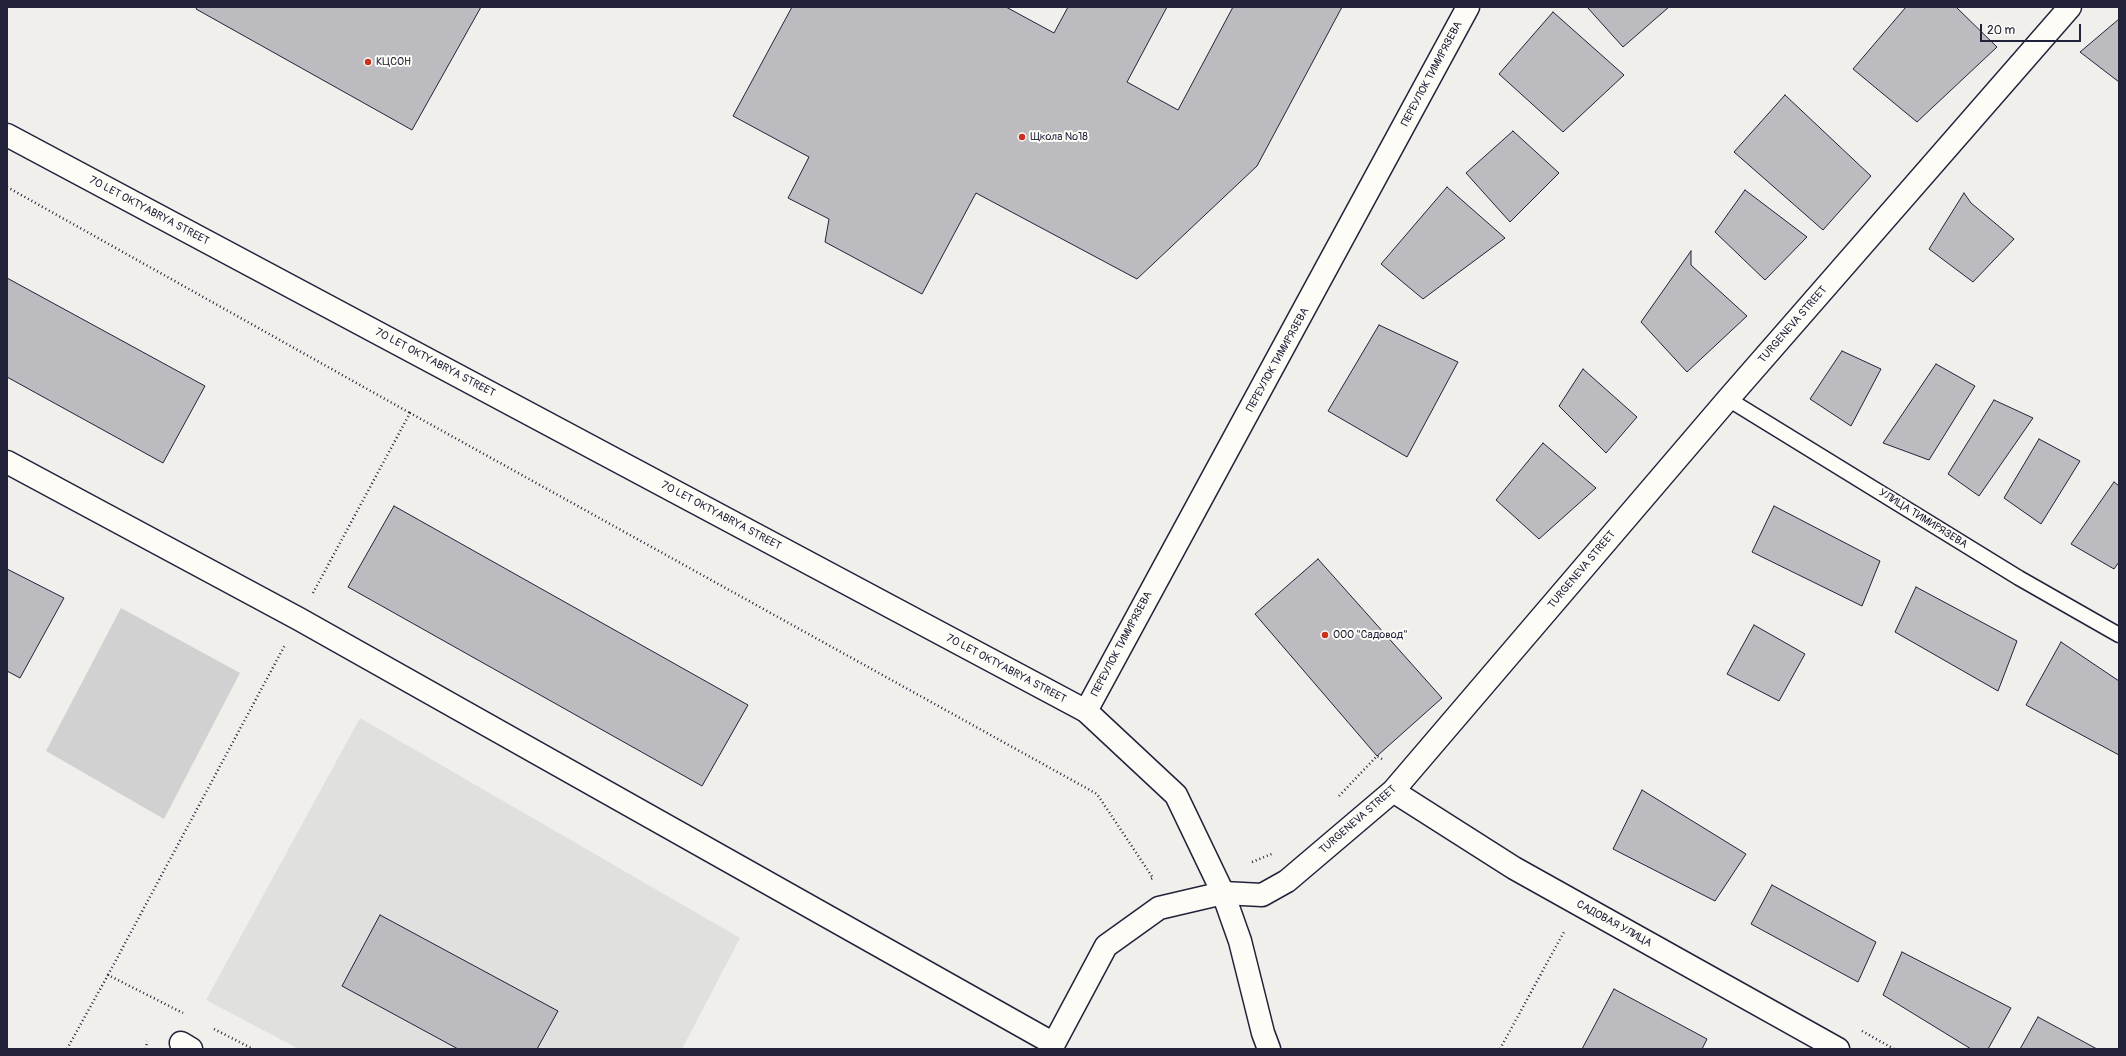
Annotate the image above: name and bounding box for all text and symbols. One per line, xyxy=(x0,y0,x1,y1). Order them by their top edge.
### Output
scale bar xyxy=(1982,16,2083,42)
street label: ПЕРЕУЛОК ТИМИРЯЗЕВА xyxy=(1399,19,1465,129)
text: 20 m xyxy=(1987,23,2015,38)
place label: КЦСОН xyxy=(376,55,411,69)
marker: КЦСОН xyxy=(363,57,373,67)
place label: Щкола №18 xyxy=(1030,130,1088,144)
marker: Щкола №18 xyxy=(1017,132,1027,142)
street label: 70 LET OKTYABRYA STREET xyxy=(87,174,211,248)
street label: TURGENEVA STREET xyxy=(1756,284,1830,366)
street label: ПЕРЕУЛОК ТИМИРЯЗЕВА xyxy=(1244,306,1312,414)
street label: 70 LET OKTYABRYA STREET xyxy=(373,326,497,400)
street label: 70 LET OKTYABRYA STREET xyxy=(659,479,783,553)
street label: УЛИЦА ТИМИРЯЗЕВА xyxy=(1876,486,1970,552)
street label: TURGENEVA STREET xyxy=(1545,528,1619,612)
street label: ПЕРЕУЛОК ТИМИРЯЗЕВА xyxy=(1089,589,1155,699)
place label: ООО "Садовод" xyxy=(1333,628,1408,642)
marker: ООО "Садовод" xyxy=(1320,630,1330,640)
street label: 70 LET OKTYABRYA STREET xyxy=(944,632,1068,706)
street label: TURGENEVA STREET xyxy=(1317,783,1399,857)
street label: САДОВАЯ УЛИЦА xyxy=(1574,898,1654,950)

